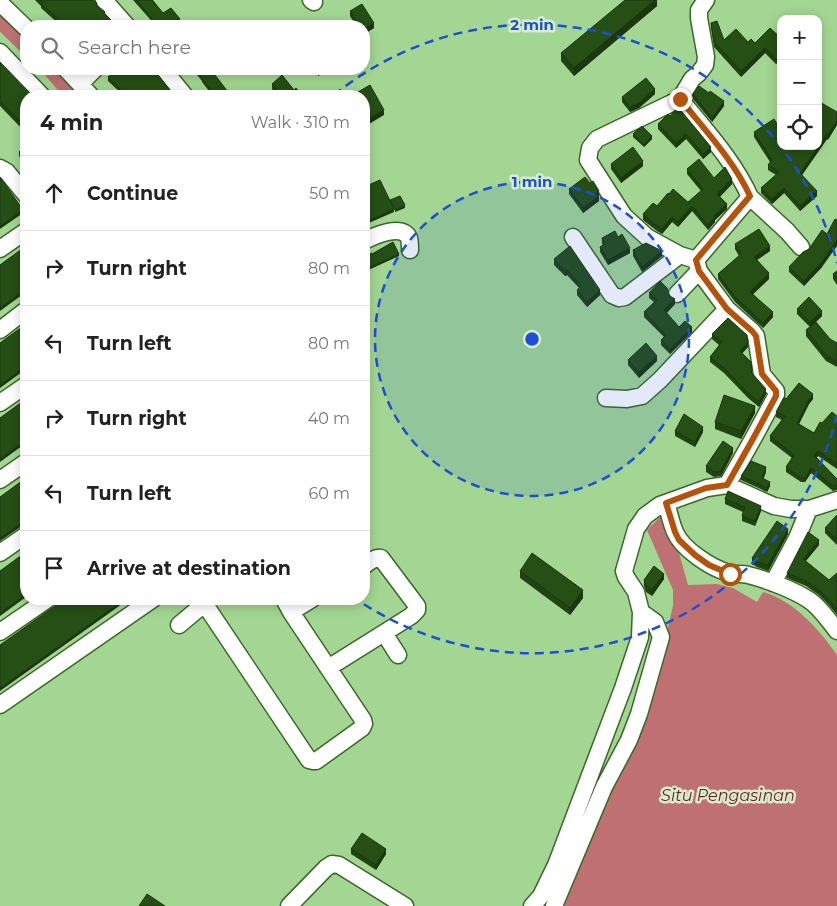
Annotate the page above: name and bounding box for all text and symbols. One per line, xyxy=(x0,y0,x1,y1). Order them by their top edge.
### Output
text: 2 min xyxy=(510,15,554,34)
map controls xyxy=(777,15,822,150)
button: + xyxy=(777,15,822,60)
search box xyxy=(20,20,370,75)
icon: search xyxy=(38,34,66,62)
text: Search here xyxy=(78,36,191,59)
button: − xyxy=(777,60,822,105)
route end xyxy=(669,88,692,111)
button: locate xyxy=(777,105,822,150)
text: 4 min xyxy=(40,110,103,135)
text: Walk · 310 m xyxy=(251,113,350,132)
text: 1 min xyxy=(512,172,552,191)
icon: ahead xyxy=(40,179,68,207)
text: Continue xyxy=(87,182,178,205)
text: 50 m xyxy=(309,184,350,203)
icon: right xyxy=(40,254,68,282)
text: Turn right xyxy=(87,257,187,280)
text: 80 m xyxy=(308,259,350,278)
icon: left xyxy=(40,329,68,357)
centre of rings xyxy=(523,330,541,348)
text: Turn left xyxy=(87,332,172,355)
text: 80 m xyxy=(308,334,350,353)
icon: right xyxy=(40,404,68,432)
text: Turn right xyxy=(87,407,187,430)
text: 40 m xyxy=(308,409,350,428)
icon: left xyxy=(40,479,68,507)
text: Turn left xyxy=(87,482,172,505)
text: 60 m xyxy=(308,484,350,503)
icon: arrive xyxy=(40,554,68,582)
text: Arrive at destination xyxy=(87,557,291,580)
route start xyxy=(719,563,742,586)
water label: Situ Pengasinan xyxy=(661,786,795,805)

